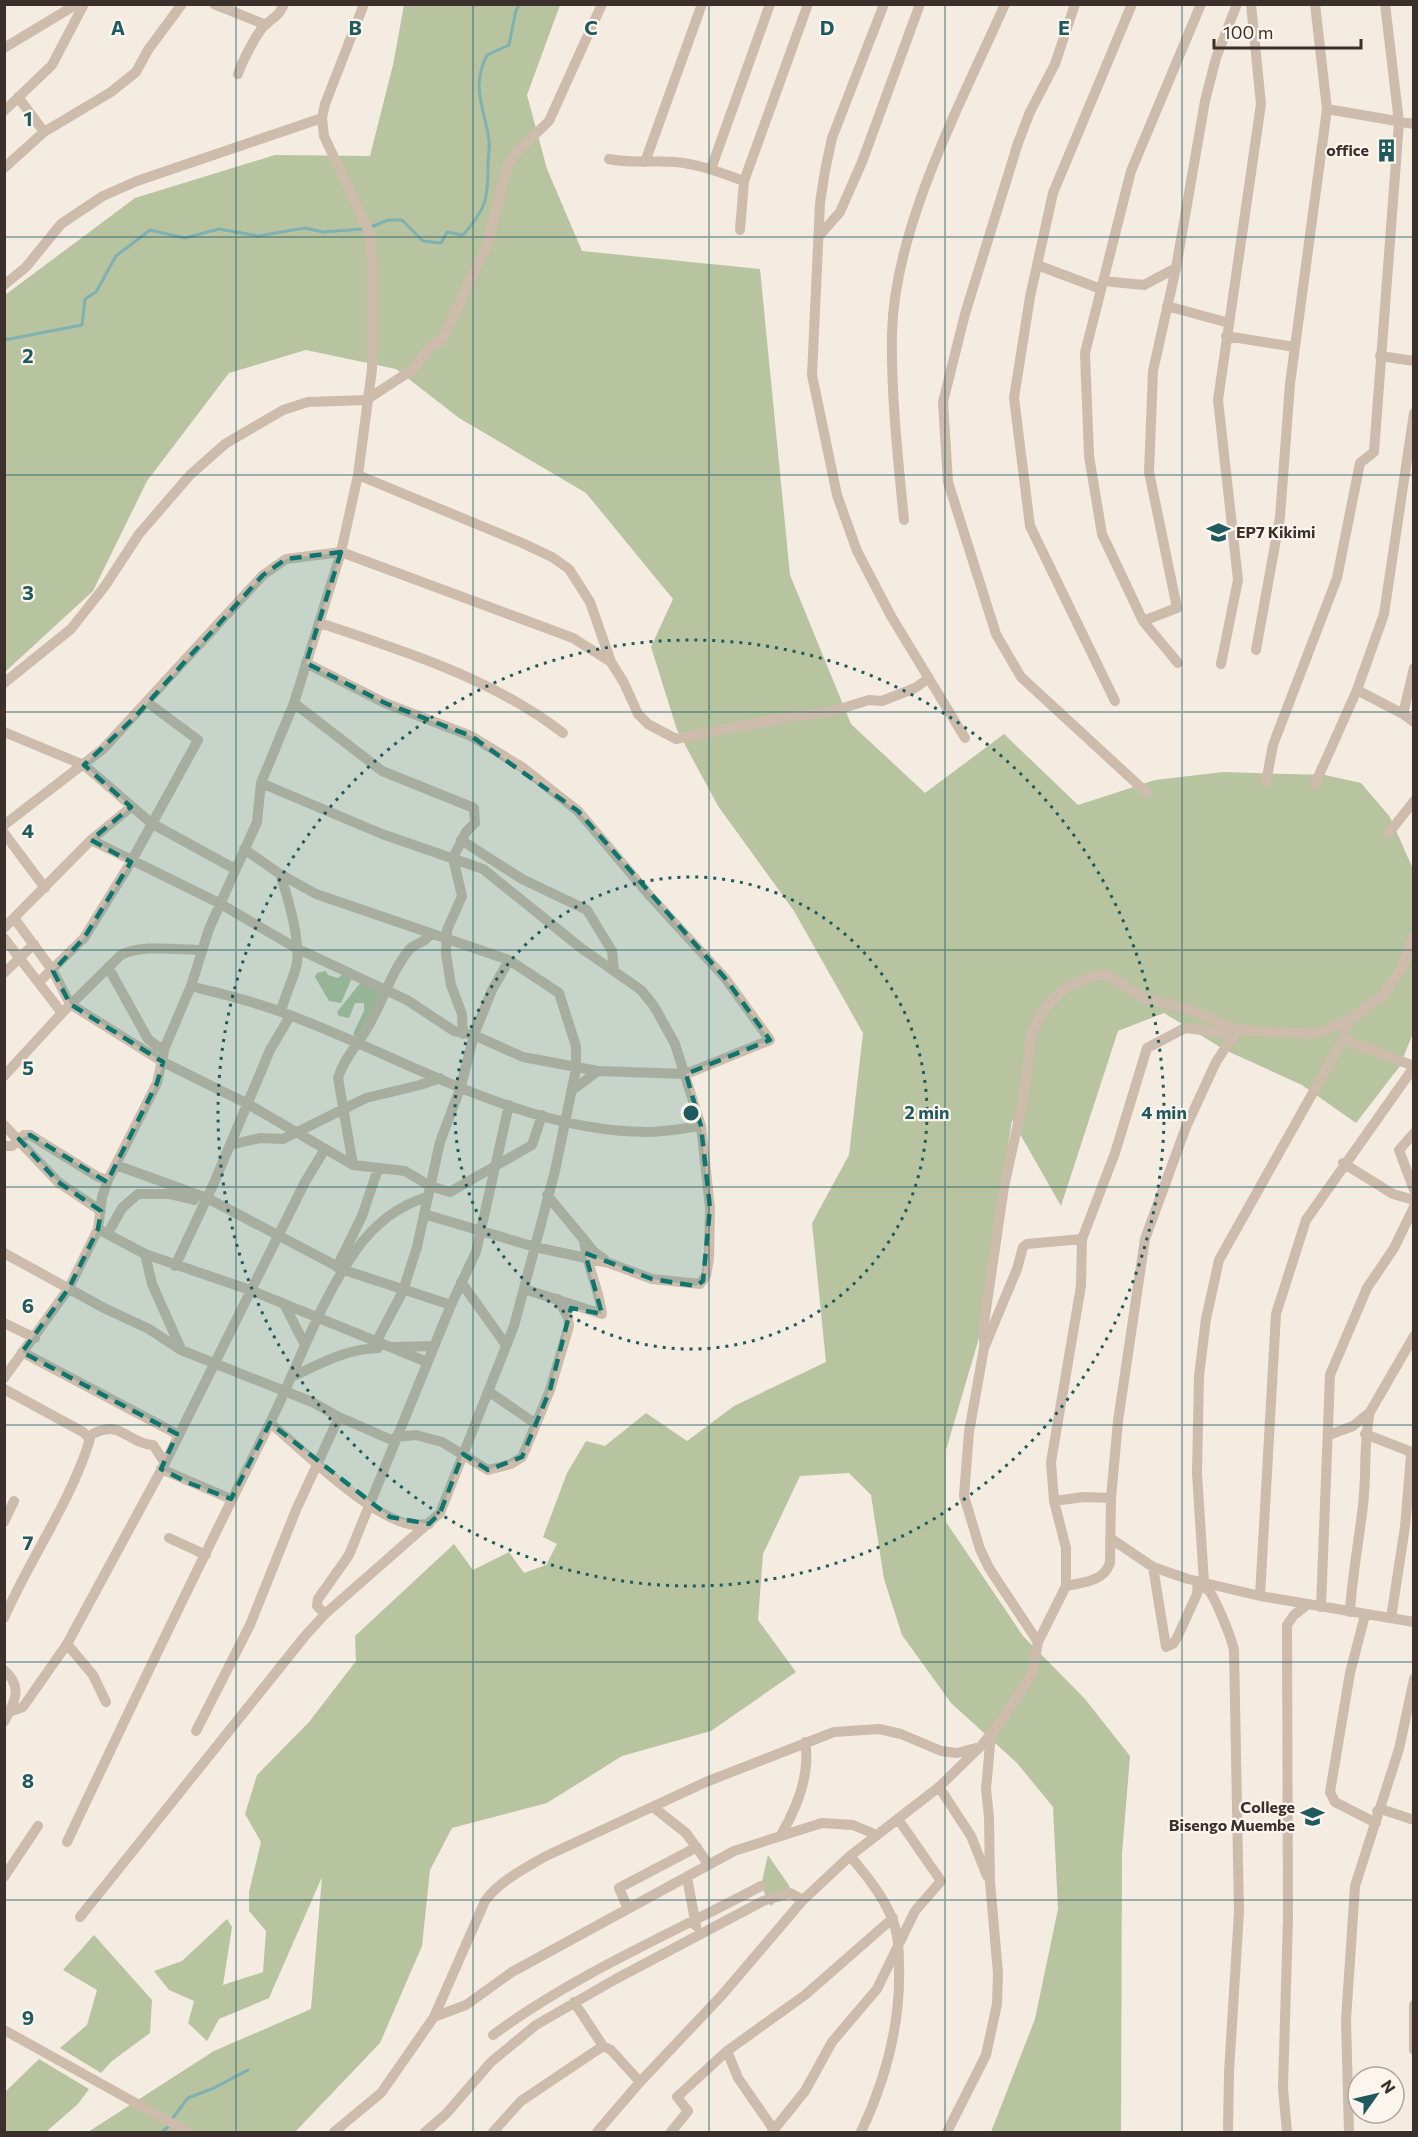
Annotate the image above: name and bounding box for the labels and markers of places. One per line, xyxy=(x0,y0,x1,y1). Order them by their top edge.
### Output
building icon: office xyxy=(1374,137,1400,163)
place label: office xyxy=(1326,140,1369,159)
school or university icon: EP7 Kikimi xyxy=(1205,519,1231,545)
place label: EP7 Kikimi xyxy=(1236,522,1315,541)
centre of rings xyxy=(681,1103,701,1123)
place label: College Bisengo Muembe xyxy=(1169,1797,1295,1834)
school or university icon: College Bisengo Muembe xyxy=(1300,1803,1326,1829)

